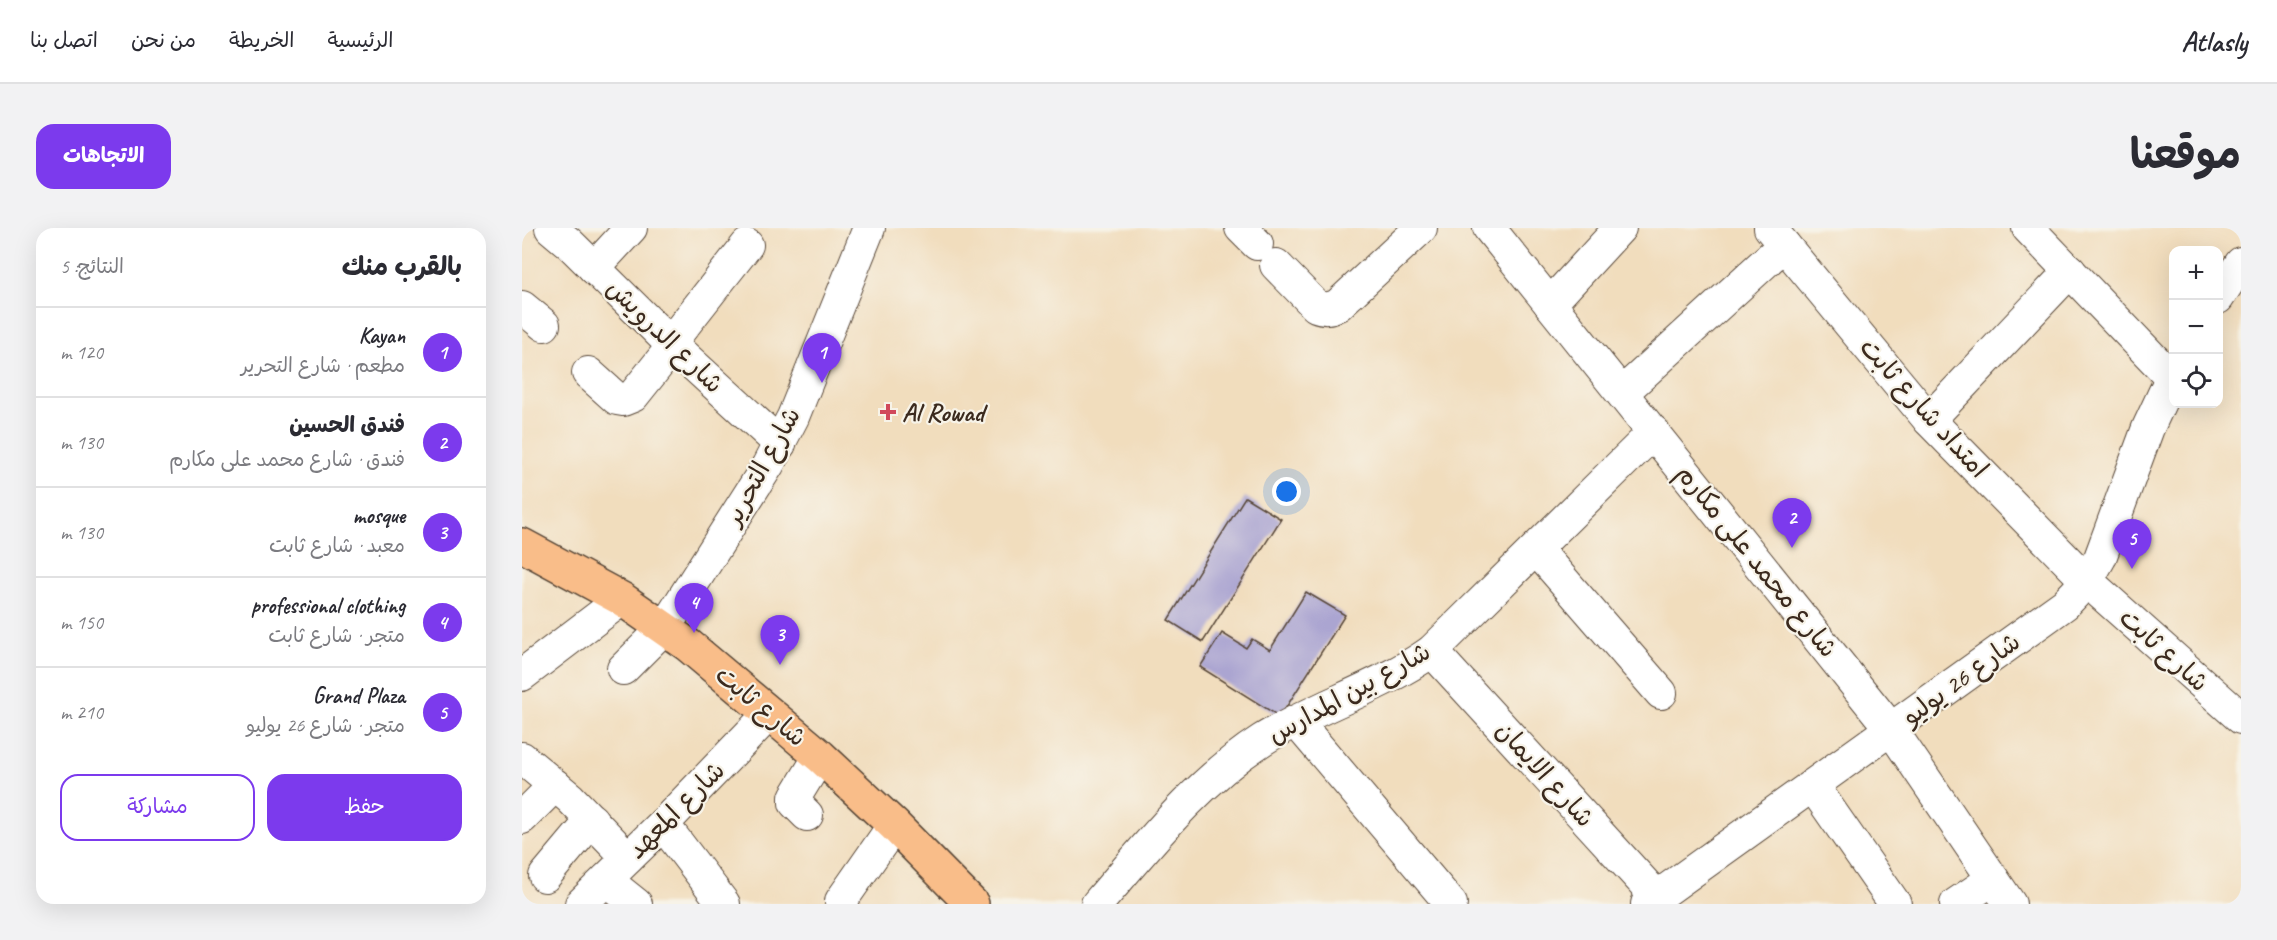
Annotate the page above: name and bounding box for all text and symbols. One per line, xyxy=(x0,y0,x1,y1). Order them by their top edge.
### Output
text: Atlasly xyxy=(2182,24,2247,59)
text: اتصل بنا xyxy=(30,27,98,53)
text: من نحن xyxy=(131,27,196,53)
text: الخريطة xyxy=(229,27,295,53)
text: الرئيسية xyxy=(328,27,393,53)
button: الاتجاهات xyxy=(36,124,171,189)
text: موقعنا xyxy=(2130,128,2241,181)
map controls xyxy=(2169,246,2223,408)
button: + xyxy=(2169,246,2223,300)
text: بالقرب منك xyxy=(342,250,462,283)
text: النتائج: 5 xyxy=(60,254,124,279)
street label: شارع الدرويش xyxy=(599,272,731,401)
button: − xyxy=(2169,300,2223,354)
text: Kayan xyxy=(359,322,405,350)
street label: امتداد شارع ثابت xyxy=(1852,331,1996,486)
pin: 1 xyxy=(802,334,842,383)
text: 120 m xyxy=(60,340,103,365)
text: 1 xyxy=(438,340,447,365)
text: مطعم · شارع التحرير xyxy=(241,353,405,378)
button: locate xyxy=(2169,354,2223,408)
place label: Al Rowad xyxy=(902,396,989,429)
street label: شارع التحرير xyxy=(715,401,809,533)
marker: Al Rowad xyxy=(879,403,897,421)
text: فندق الحسين xyxy=(289,411,405,439)
text: 130 m xyxy=(60,430,103,455)
text: 2 xyxy=(438,430,447,455)
text: فندق · شارع محمد على مكارم xyxy=(169,447,405,472)
street label: شارع محمد على مكارم xyxy=(1667,458,1845,666)
your location xyxy=(1272,477,1301,506)
pin: 2 xyxy=(1772,498,1812,548)
text: mosque xyxy=(353,502,405,530)
text: 130 m xyxy=(60,520,103,545)
text: 3 xyxy=(438,520,447,545)
pin: 5 xyxy=(2112,520,2152,569)
text: معبد · شارع ثابت xyxy=(269,533,405,558)
pin: 4 xyxy=(674,584,714,633)
text: professional clothing xyxy=(251,592,405,620)
street label: شارع ثابت xyxy=(2112,601,2216,700)
text: 150 m xyxy=(60,610,103,635)
text: 4 xyxy=(438,610,447,635)
pin: 3 xyxy=(760,616,800,665)
text: متجر · شارع ثابت xyxy=(268,623,405,648)
street label: شارع 26 يوليو xyxy=(1894,625,2027,734)
street label: شارع بين المدارس xyxy=(1262,635,1437,752)
street label: شارع ثابت xyxy=(708,658,813,755)
text: Grand Plaza xyxy=(313,682,405,710)
text: 210 m xyxy=(60,700,103,725)
text: 5 xyxy=(438,700,447,725)
text: متجر · شارع 26 يوليو xyxy=(246,713,405,738)
street label: شارع الايمان xyxy=(1488,714,1601,835)
street label: شارع المعهد xyxy=(620,754,733,867)
button: مشاركة xyxy=(60,774,255,841)
button: حفظ xyxy=(267,774,462,841)

